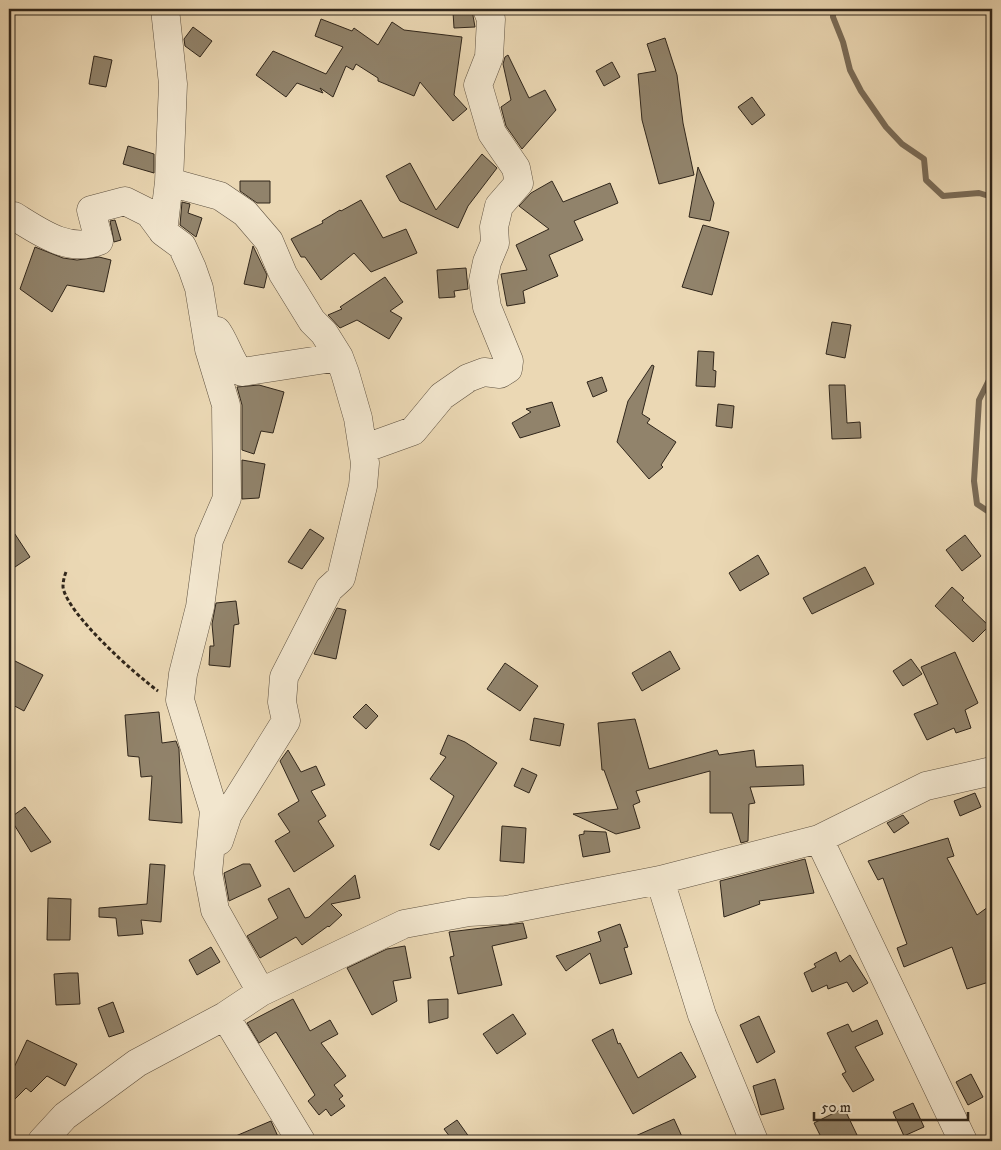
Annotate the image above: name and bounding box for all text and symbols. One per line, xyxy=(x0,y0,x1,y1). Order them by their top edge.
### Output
scale bar xyxy=(814,1090,967,1122)
text: 50 m xyxy=(821,1098,851,1117)

